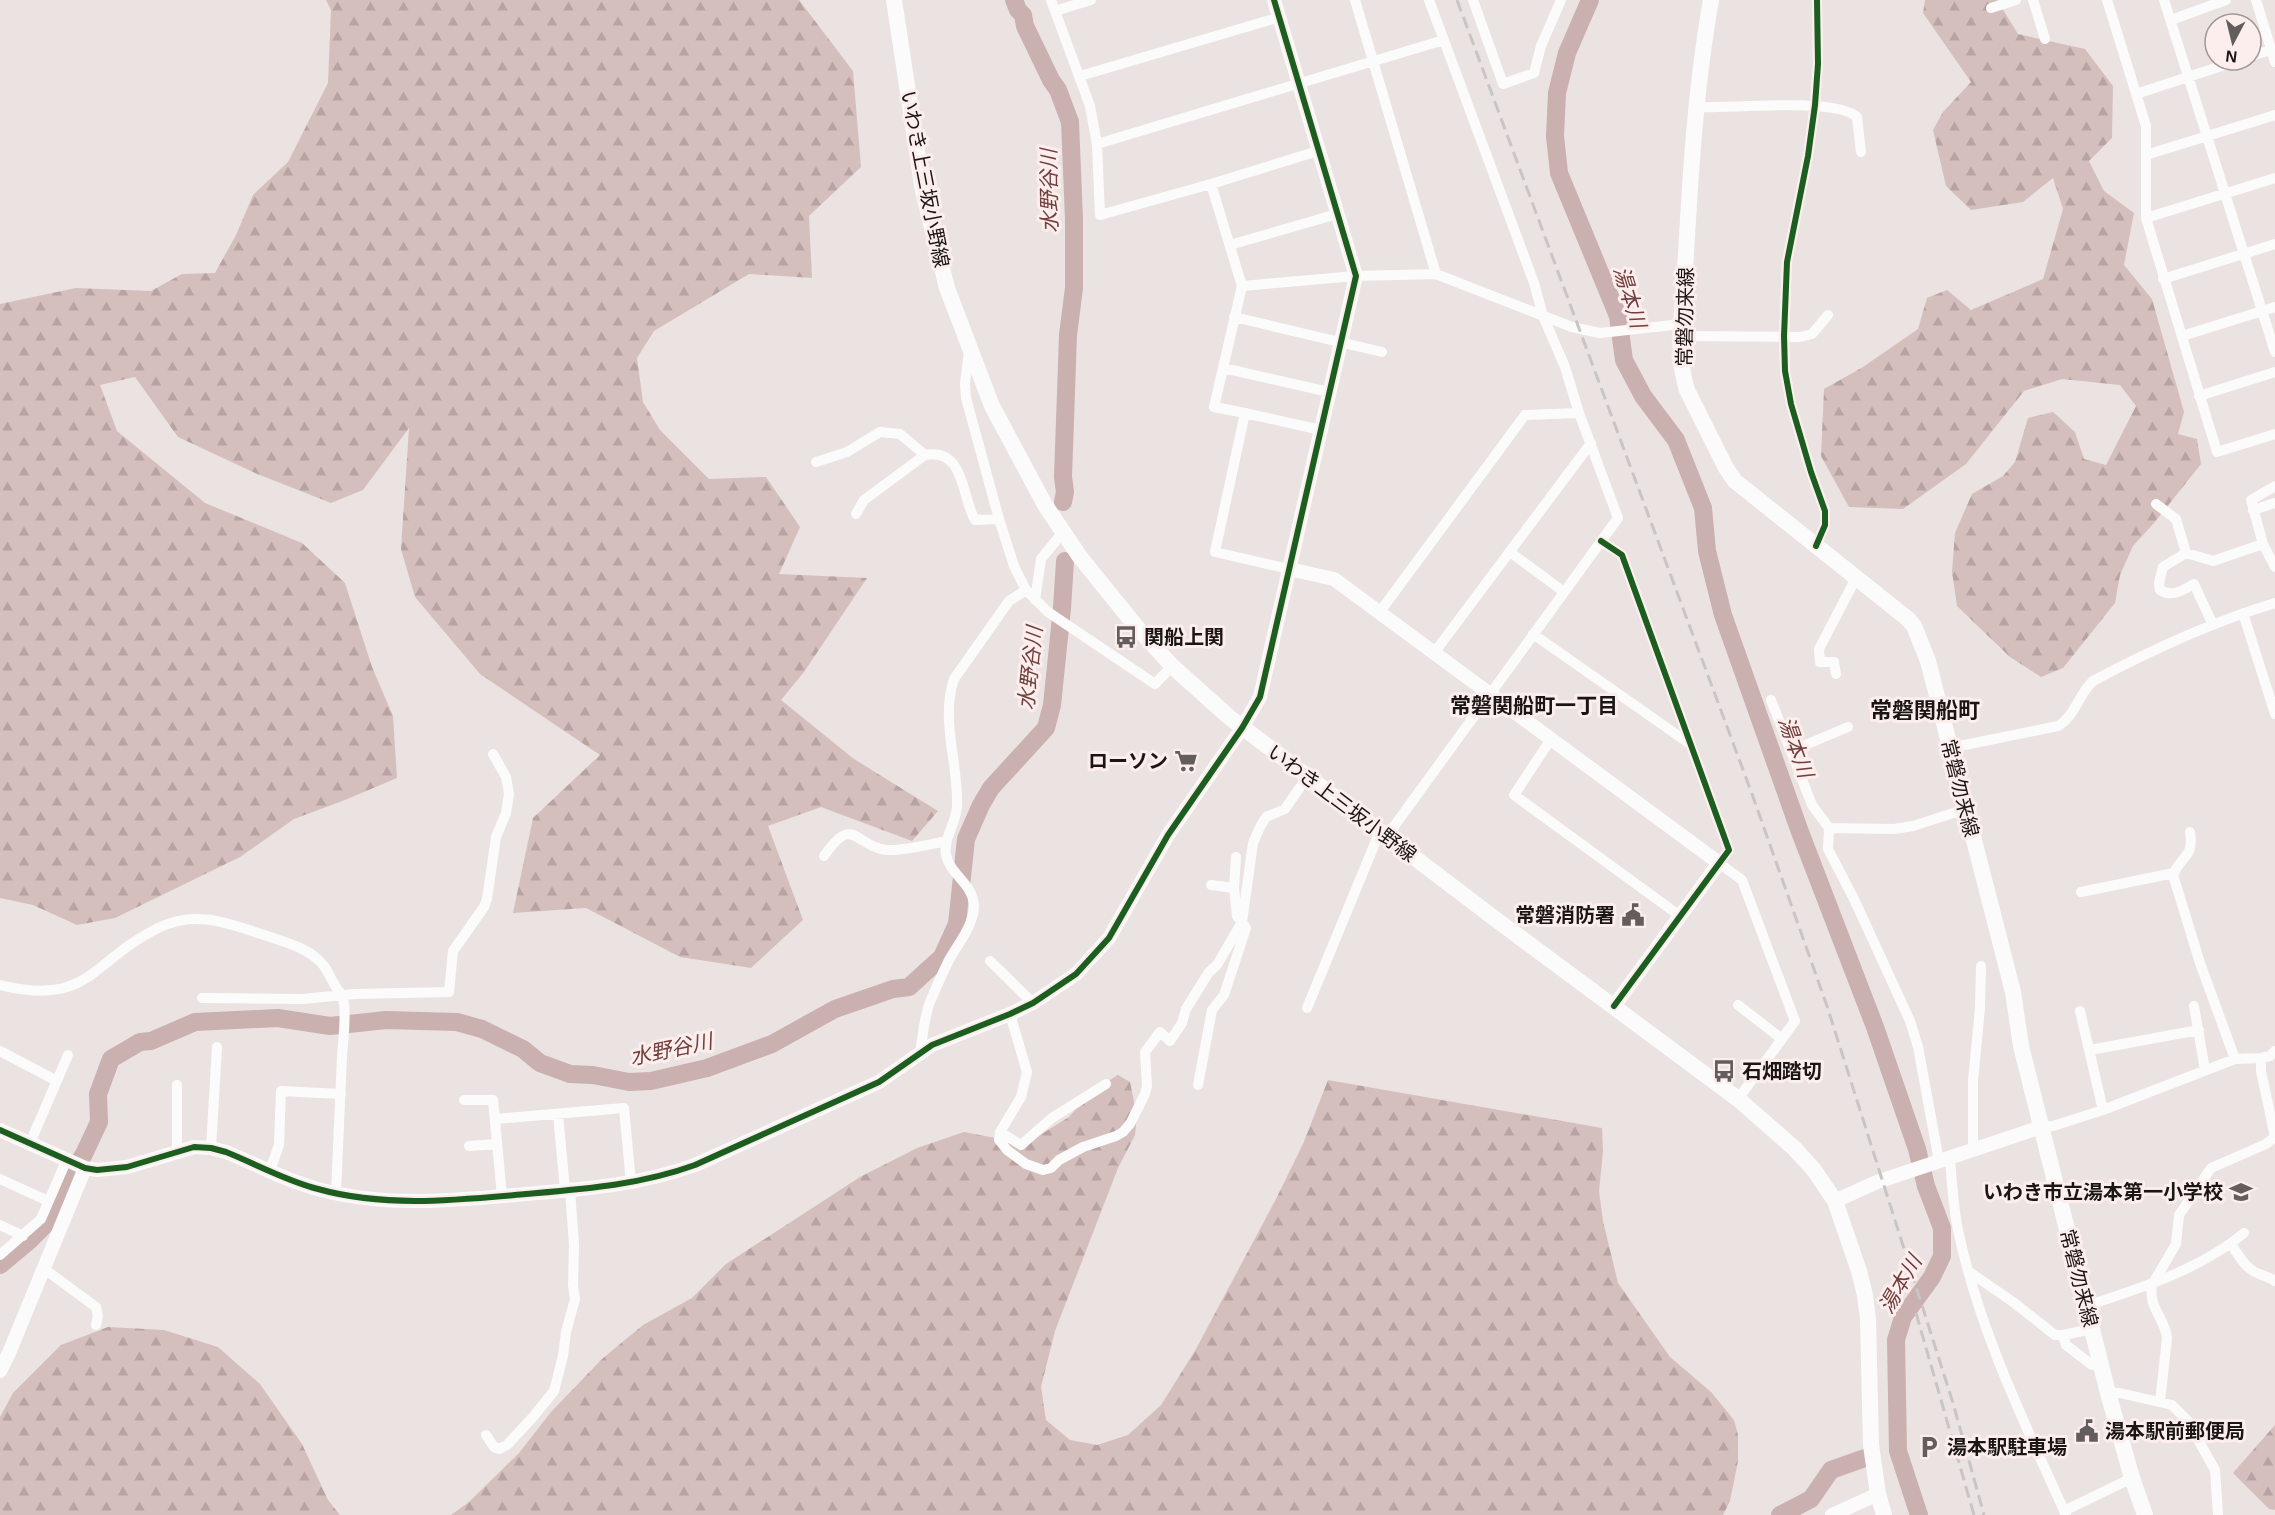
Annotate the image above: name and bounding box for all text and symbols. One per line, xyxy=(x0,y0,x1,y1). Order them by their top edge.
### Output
north arrow xyxy=(2203,12,2263,72)
text: N xyxy=(2224,47,2238,66)
street label: いわき上三坂小野線 xyxy=(897,89,953,269)
water label: 水野谷川 xyxy=(1037,147,1061,233)
water label: 湯本川 xyxy=(1610,264,1651,332)
street label: 常磐勿来線 xyxy=(1673,267,1697,367)
water label: 水野谷川 xyxy=(1014,623,1046,711)
bus stop icon: 関船上関 xyxy=(1113,624,1139,650)
place label: 関船上関 xyxy=(1144,626,1224,648)
district label: 常磐関船町一丁目 xyxy=(1450,694,1618,717)
district label: 常磐関船町 xyxy=(1870,698,1980,723)
water label: 湯本川 xyxy=(1774,713,1818,782)
street label: 常磐勿来線 xyxy=(1937,737,1983,839)
street label: いわき上三坂小野線 xyxy=(1264,740,1420,866)
supermarket icon: ローソン xyxy=(1173,748,1199,774)
place label: ローソン xyxy=(1088,750,1168,772)
public building icon: 常磐消防署 xyxy=(1620,902,1646,928)
place label: 常磐消防署 xyxy=(1515,904,1615,926)
water label: 水野谷川 xyxy=(628,1029,716,1069)
bus stop icon: 石畑踏切 xyxy=(1711,1058,1737,1084)
place label: 石畑踏切 xyxy=(1742,1060,1822,1082)
school or university icon: いわき市立湯本第一小学校 xyxy=(2228,1179,2254,1205)
place label: いわき市立湯本第一小学校 xyxy=(1983,1181,2223,1203)
street label: 常磐勿来線 xyxy=(2056,1227,2102,1329)
water label: 湯本川 xyxy=(1874,1249,1927,1317)
public building icon: 湯本駅前郵便局 xyxy=(2074,1418,2100,1444)
place label: 湯本駅前郵便局 xyxy=(2105,1420,2245,1442)
parking icon: 湯本駅駐車場 xyxy=(1916,1434,1942,1460)
place label: 湯本駅駐車場 xyxy=(1947,1436,2067,1458)

